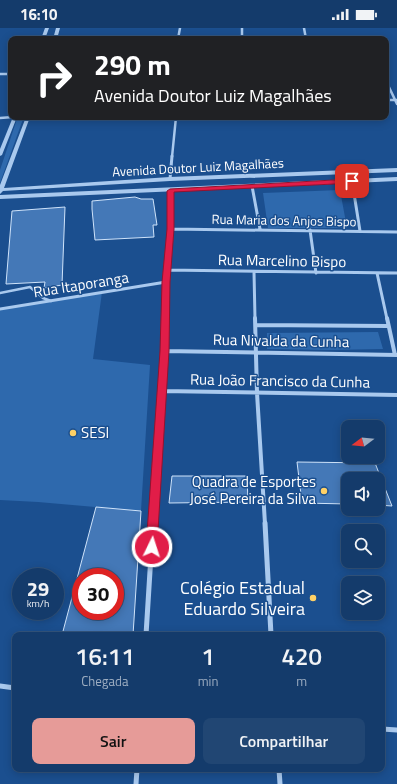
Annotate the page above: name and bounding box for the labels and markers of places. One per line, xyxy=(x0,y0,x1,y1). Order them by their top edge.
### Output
pin xyxy=(335,164,369,198)
place label: SESI xyxy=(81,421,109,444)
marker: SESI xyxy=(68,428,78,438)
place label: Quadra de Esportes José Pereira da Silva xyxy=(189,470,316,510)
marker: Quadra de Esportes José Pereira da Silva xyxy=(319,486,329,496)
place label: Colégio Estadual Eduardo Silveira xyxy=(180,574,305,622)
marker: Colégio Estadual Eduardo Silveira xyxy=(308,593,318,603)

